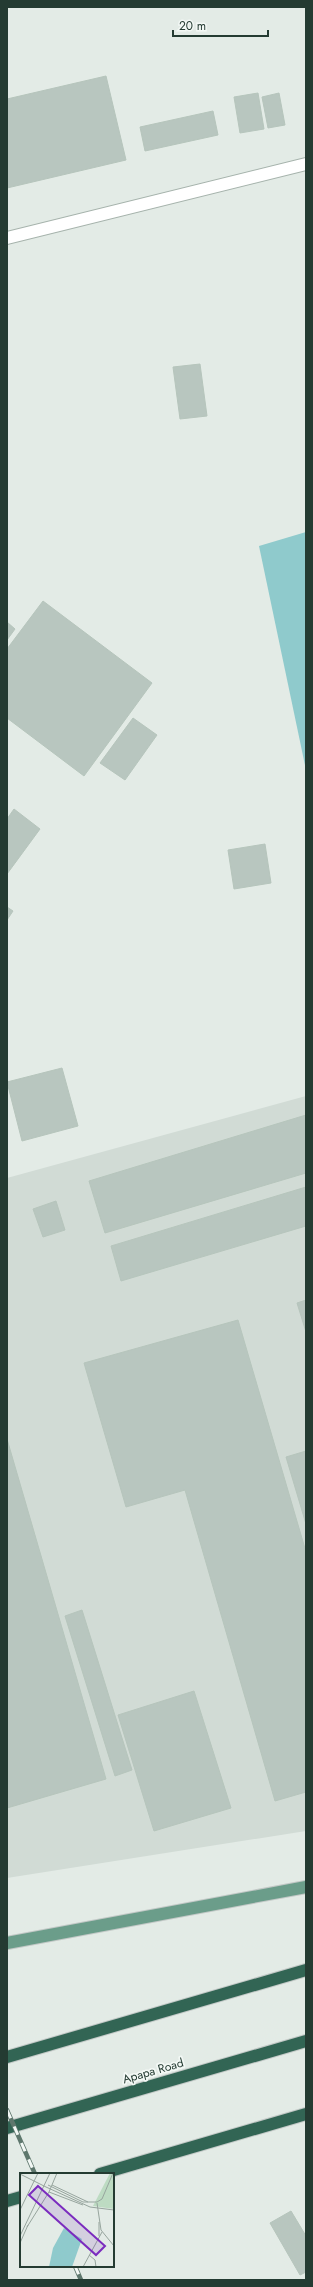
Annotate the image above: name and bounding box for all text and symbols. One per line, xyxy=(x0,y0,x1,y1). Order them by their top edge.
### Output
scale bar xyxy=(173,12,268,38)
text: 20 m xyxy=(179,17,206,35)
street label: Apapa Road xyxy=(120,2054,186,2088)
inset map xyxy=(20,2173,114,2267)

